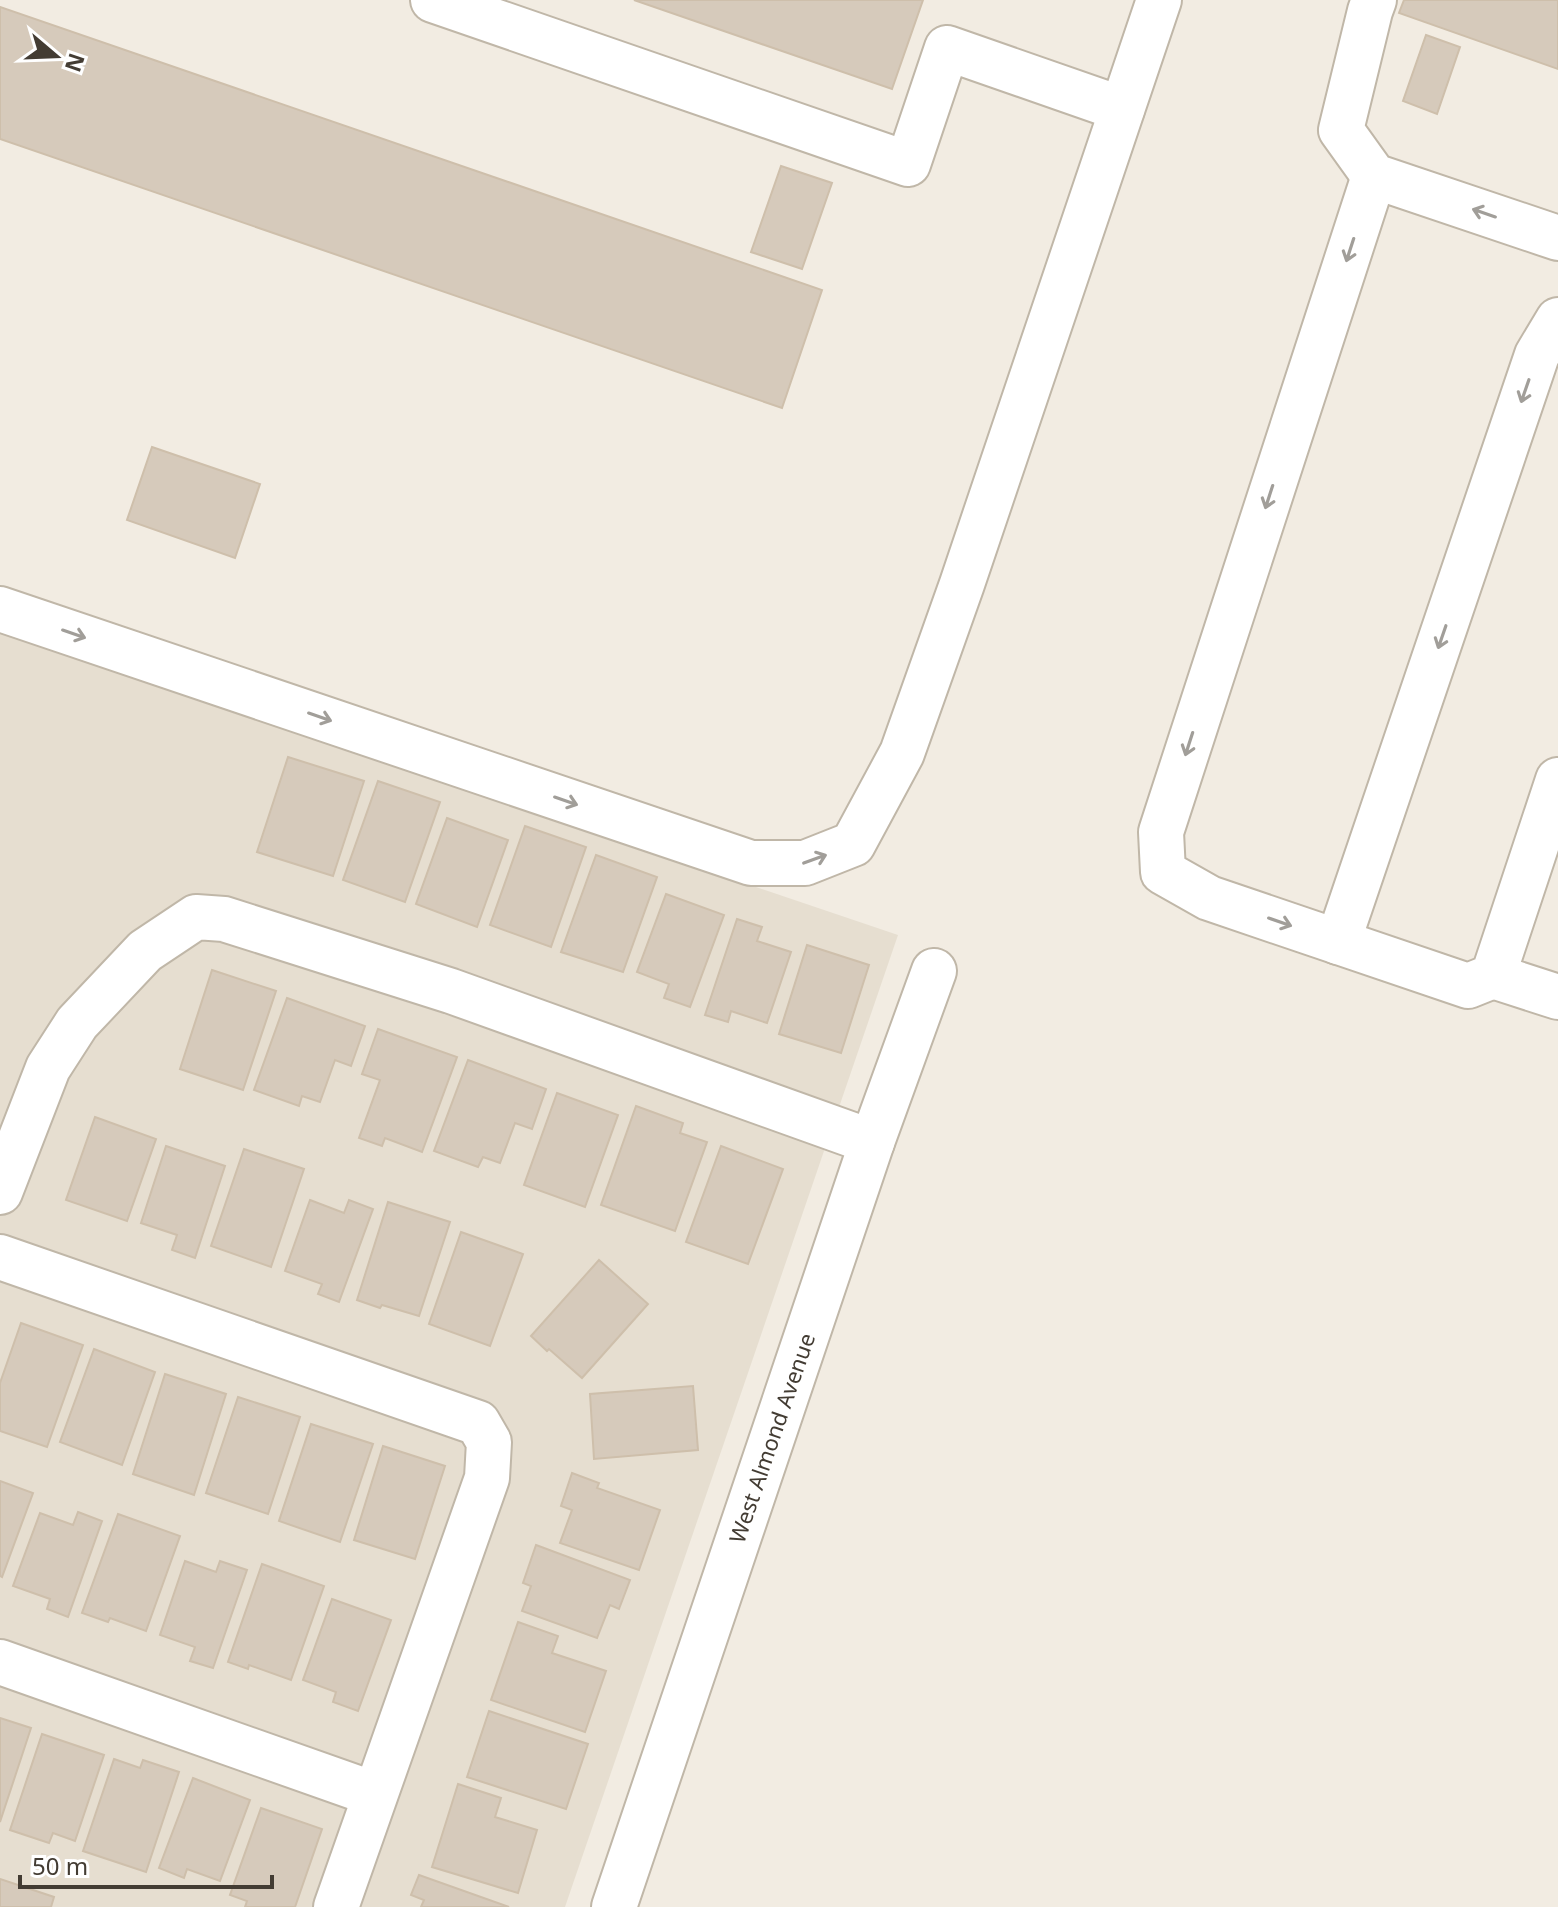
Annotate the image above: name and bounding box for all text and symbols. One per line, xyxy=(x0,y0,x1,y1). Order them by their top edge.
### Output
north arrow xyxy=(16,16,96,96)
text: N xyxy=(59,49,93,76)
one-way arrow xyxy=(1472,204,1497,219)
one-way arrow xyxy=(1341,237,1356,262)
one-way arrow xyxy=(1517,378,1532,403)
one-way arrow xyxy=(1261,484,1276,509)
one-way arrow xyxy=(1433,624,1448,649)
one-way arrow xyxy=(61,628,86,643)
one-way arrow xyxy=(307,711,332,726)
one-way arrow xyxy=(1181,731,1196,757)
one-way arrow xyxy=(554,794,579,809)
one-way arrow xyxy=(802,850,827,865)
one-way arrow xyxy=(1267,915,1292,930)
street label: West Almond Avenue xyxy=(721,1329,821,1547)
scale bar xyxy=(20,1839,272,1889)
text: 50 m xyxy=(32,1849,88,1882)

